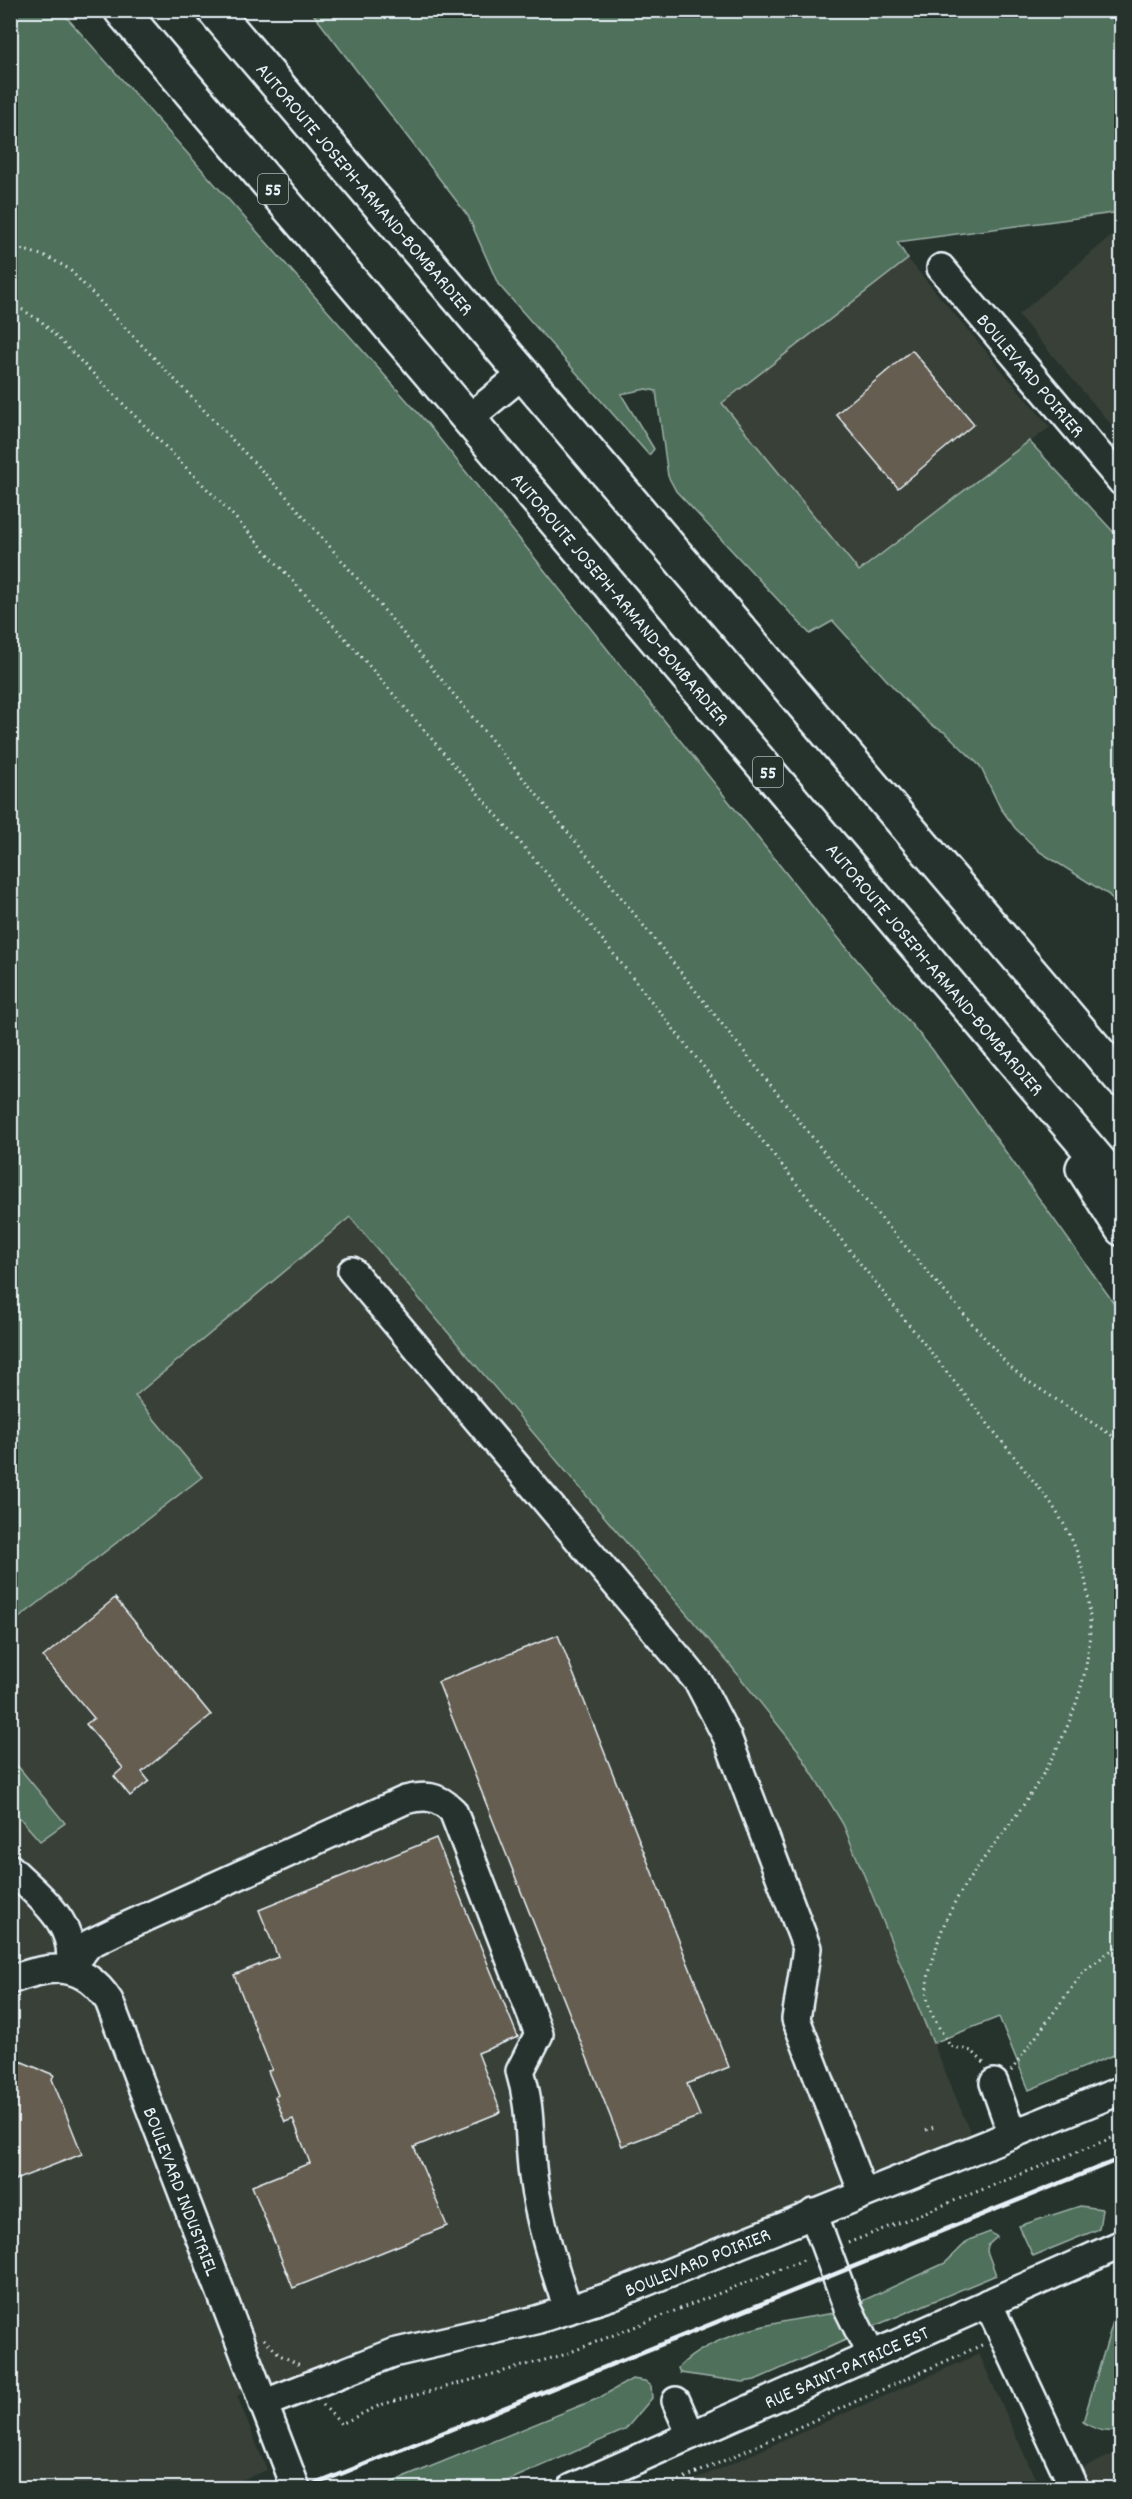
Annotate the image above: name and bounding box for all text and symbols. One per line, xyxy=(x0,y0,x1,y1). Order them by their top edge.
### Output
street label: AUTOROUTE JOSEPH-ARMAND-BOMBARDIER xyxy=(248,58,479,323)
road number: 55 xyxy=(258,174,288,204)
street label: BOULEVARD POIRIER xyxy=(968,309,1090,445)
street label: AUTOROUTE JOSEPH-ARMAND-BOMBARDIER xyxy=(503,468,734,733)
road number: 55 xyxy=(753,757,783,787)
street label: AUTOROUTE JOSEPH-ARMAND-BOMBARDIER xyxy=(818,838,1049,1103)
street label: BOULEVARD INDUSTRIEL xyxy=(134,2103,224,2281)
street label: BOULEVARD POIRIER xyxy=(621,2222,775,2306)
street label: RUE SAINT-PATRICE EST xyxy=(761,2320,934,2418)

